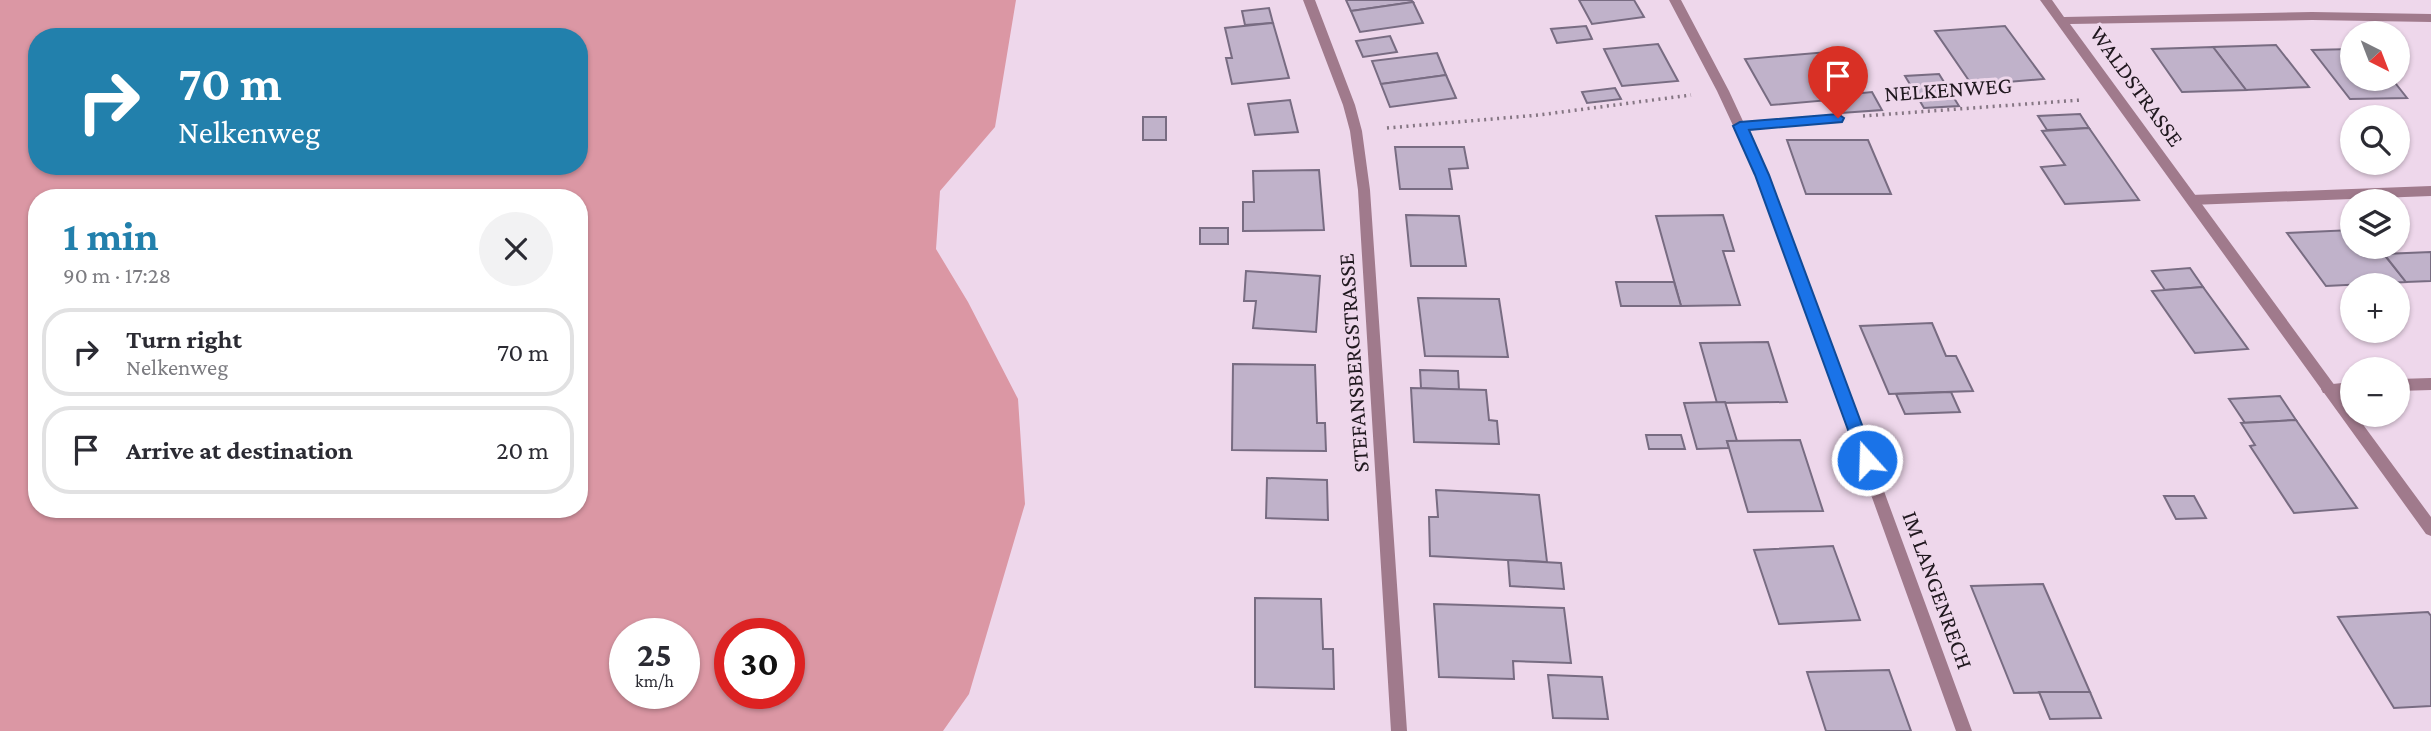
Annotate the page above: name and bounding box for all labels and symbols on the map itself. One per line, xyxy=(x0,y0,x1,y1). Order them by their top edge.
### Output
street label: WALDSTRASSE xyxy=(2085,21,2189,151)
north arrow xyxy=(2340,21,2410,91)
pin xyxy=(1808,46,1868,118)
street label: NELKENWEG xyxy=(1883,72,2013,106)
street label: STEFANSBERGSTRASSE xyxy=(1332,252,1374,474)
position arrow xyxy=(1830,423,1904,497)
street label: IM LANGENRECH xyxy=(1897,508,1979,672)
speed limit sign: 30 xyxy=(714,618,805,709)

